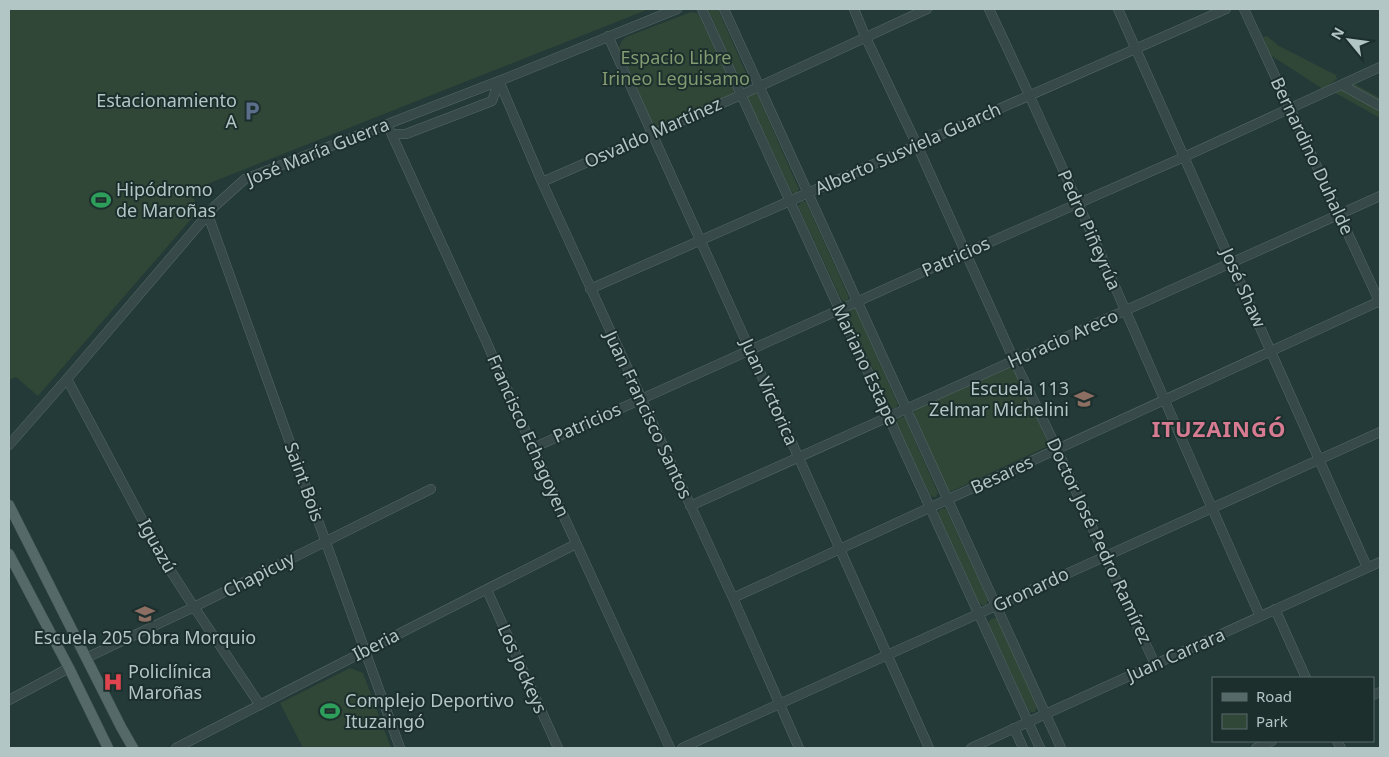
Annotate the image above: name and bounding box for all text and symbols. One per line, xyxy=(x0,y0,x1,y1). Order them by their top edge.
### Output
north arrow xyxy=(1324,15,1374,65)
text: N xyxy=(1326,24,1348,43)
park label: Espacio Libre Irineo Leguisamo xyxy=(602,45,750,90)
street label: Bernardino Duhalde xyxy=(1266,73,1360,238)
place label: Estacionamiento A xyxy=(96,88,237,133)
street label: Osvaldo Martínez xyxy=(580,91,725,173)
street label: Alberto Susviela Guarch xyxy=(811,96,1004,200)
parking icon: Estacionamiento A xyxy=(241,100,263,122)
street label: José María Guerra xyxy=(241,112,392,191)
street label: Pedro Piñeyrúa xyxy=(1053,166,1127,293)
place label: Hipódromo de Maroñas xyxy=(116,177,216,222)
sports icon: Hipódromo de Maroñas xyxy=(90,189,112,211)
street label: Patricios xyxy=(918,230,994,282)
street label: José Shaw xyxy=(1215,242,1272,331)
street label: Mariano Estape xyxy=(827,300,905,429)
street label: Horacio Areco xyxy=(1004,303,1122,373)
street label: Juan Francisco Santos xyxy=(599,325,698,502)
street label: Juan Victorica xyxy=(735,333,804,449)
street label: Francisco Echagoyen xyxy=(482,350,576,521)
place label: Escuela 113 Zelmar Michelini xyxy=(929,376,1069,421)
school or university icon: Escuela 113 Zelmar Michelini xyxy=(1073,388,1095,410)
street label: Patricios xyxy=(549,396,625,448)
district label: ITUZAINGÓ xyxy=(1152,413,1286,443)
street label: Doctor José Pedro Ramírez xyxy=(1042,434,1158,647)
street label: Saint Bois xyxy=(280,439,330,525)
street label: Besares xyxy=(966,449,1037,499)
street label: Iguazú xyxy=(133,514,182,577)
street label: Chapicuy xyxy=(219,546,299,602)
street label: Gronardo xyxy=(989,561,1073,617)
school or university icon: Escuela 205 Obra Morquio xyxy=(134,603,156,625)
street label: Los Jockeys xyxy=(493,620,553,717)
street label: Iberia xyxy=(348,622,403,666)
street label: Juan Carrara xyxy=(1121,622,1229,687)
place label: Escuela 205 Obra Morquio xyxy=(34,625,256,649)
place label: Policlínica Maroñas xyxy=(128,659,212,704)
hospital icon: Policlínica Maroñas xyxy=(102,671,124,693)
legend xyxy=(1212,677,1374,742)
text: Road xyxy=(1256,686,1292,706)
place label: Complejo Deportivo Ituzaingó xyxy=(345,688,514,733)
sports icon: Complejo Deportivo Ituzaingó xyxy=(319,700,341,722)
text: Park xyxy=(1256,711,1288,731)

